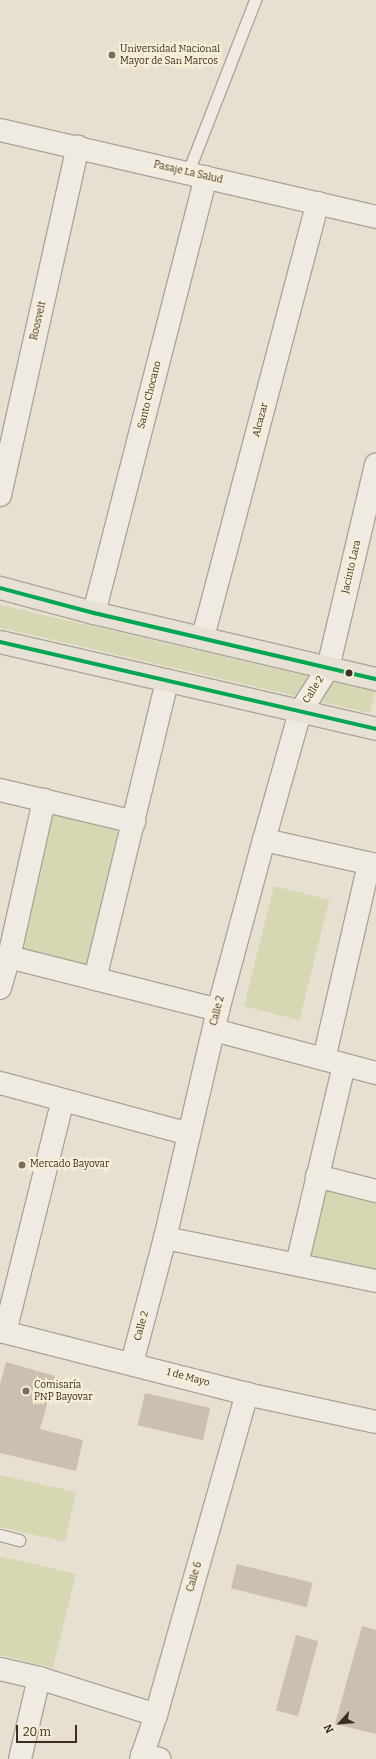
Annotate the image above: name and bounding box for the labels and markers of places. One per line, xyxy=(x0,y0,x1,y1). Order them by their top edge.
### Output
place label: Universidad Nacional Mayor de San Marcos xyxy=(120,43,220,66)
marker: Universidad Nacional Mayor de San Marcos xyxy=(107,50,117,60)
unlabelled marker xyxy=(344,668,354,678)
place label: Mercado Bayovar xyxy=(30,1159,109,1171)
marker: Mercado Bayovar xyxy=(17,1160,27,1170)
place label: Comisaría PNP Bayovar xyxy=(34,1379,93,1402)
marker: Comisaría PNP Bayovar xyxy=(21,1386,31,1396)

